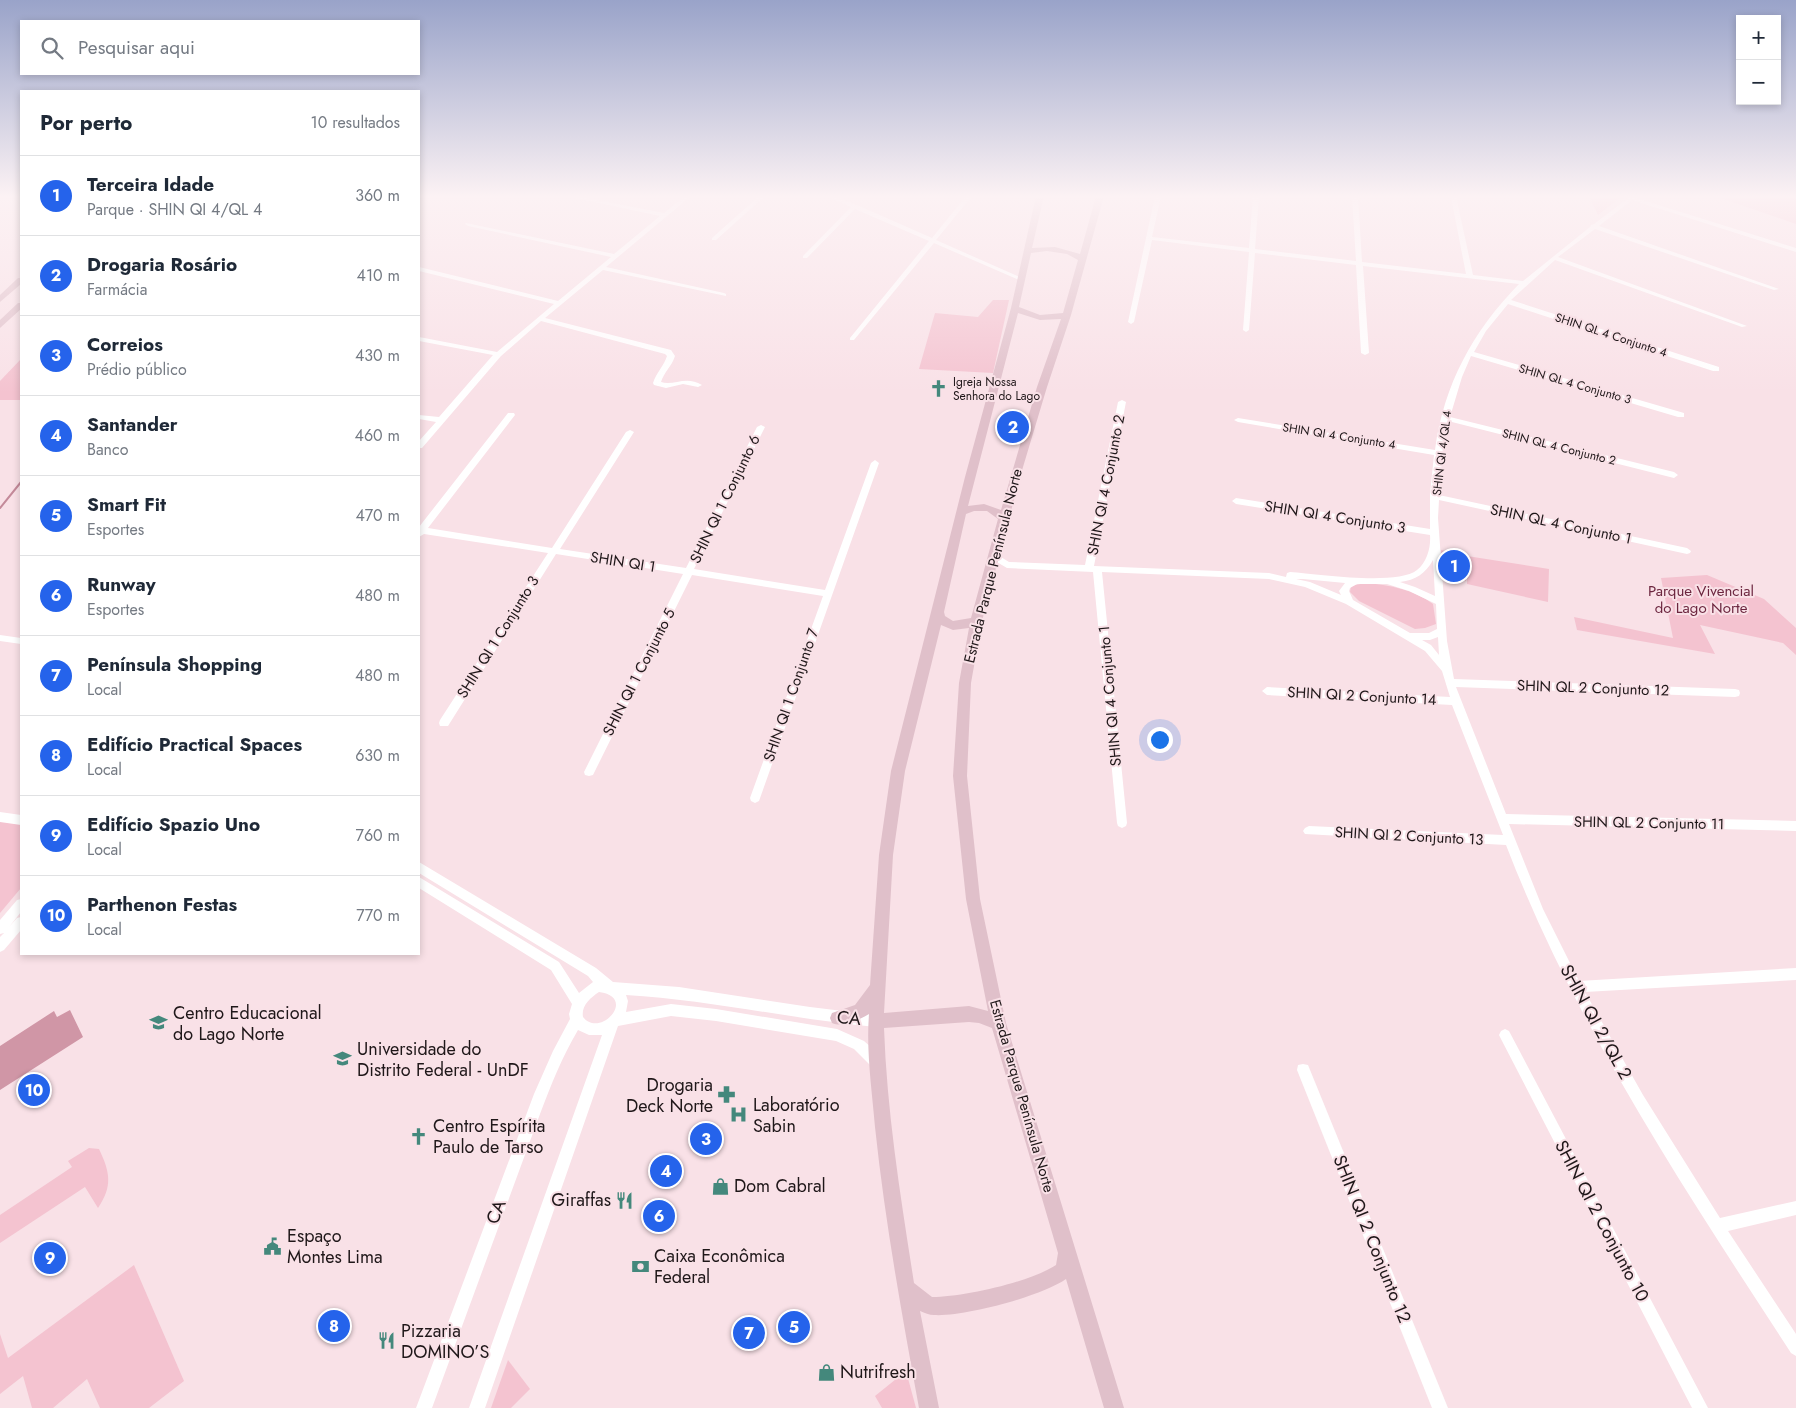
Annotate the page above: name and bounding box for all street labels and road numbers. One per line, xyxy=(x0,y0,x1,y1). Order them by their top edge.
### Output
street label: SHIN QL 4 Conjunto 4 xyxy=(1553,308,1669,362)
street label: SHIN QL 4 Conjunto 3 xyxy=(1517,359,1634,409)
street label: SHIN QI 4/QL 4 xyxy=(1428,409,1456,497)
street label: SHIN QI 4 Conjunto 2 xyxy=(1082,413,1130,557)
street label: SHIN QI 4 Conjunto 4 xyxy=(1281,418,1397,454)
street label: SHIN QL 4 Conjunto 2 xyxy=(1500,424,1618,470)
street label: SHIN QI 1 Conjunto 6 xyxy=(684,431,766,567)
street label: Estrada Parque Península Norte xyxy=(958,466,1028,665)
street label: SHIN QI 4 Conjunto 3 xyxy=(1263,495,1407,539)
street label: SHIN QL 4 Conjunto 1 xyxy=(1488,498,1634,550)
street label: SHIN QI 1 xyxy=(589,546,657,578)
street label: SHIN QI 1 Conjunto 3 xyxy=(451,572,545,702)
street label: SHIN QI 1 Conjunto 5 xyxy=(597,604,681,740)
street label: SHIN QI 1 Conjunto 7 xyxy=(758,625,824,765)
street label: SHIN QI 4 Conjunto 1 xyxy=(1093,625,1127,767)
street label: SHIN QL 2 Conjunto 12 xyxy=(1517,674,1669,702)
street label: SHIN QI 2 Conjunto 14 xyxy=(1287,681,1437,711)
street label: SHIN QL 2 Conjunto 11 xyxy=(1574,811,1724,835)
street label: SHIN QI 2 Conjunto 13 xyxy=(1334,821,1484,851)
street label: SHIN QI 2/QL 2 xyxy=(1554,960,1638,1084)
street label: Estrada Parque Península Norte xyxy=(984,997,1060,1195)
street label: CA xyxy=(836,1004,862,1032)
street label: SHIN QI 2 Conjunto 10 xyxy=(1548,1136,1656,1307)
street label: SHIN QI 2 Conjunto 12 xyxy=(1326,1151,1418,1327)
street label: CA xyxy=(480,1196,512,1228)

